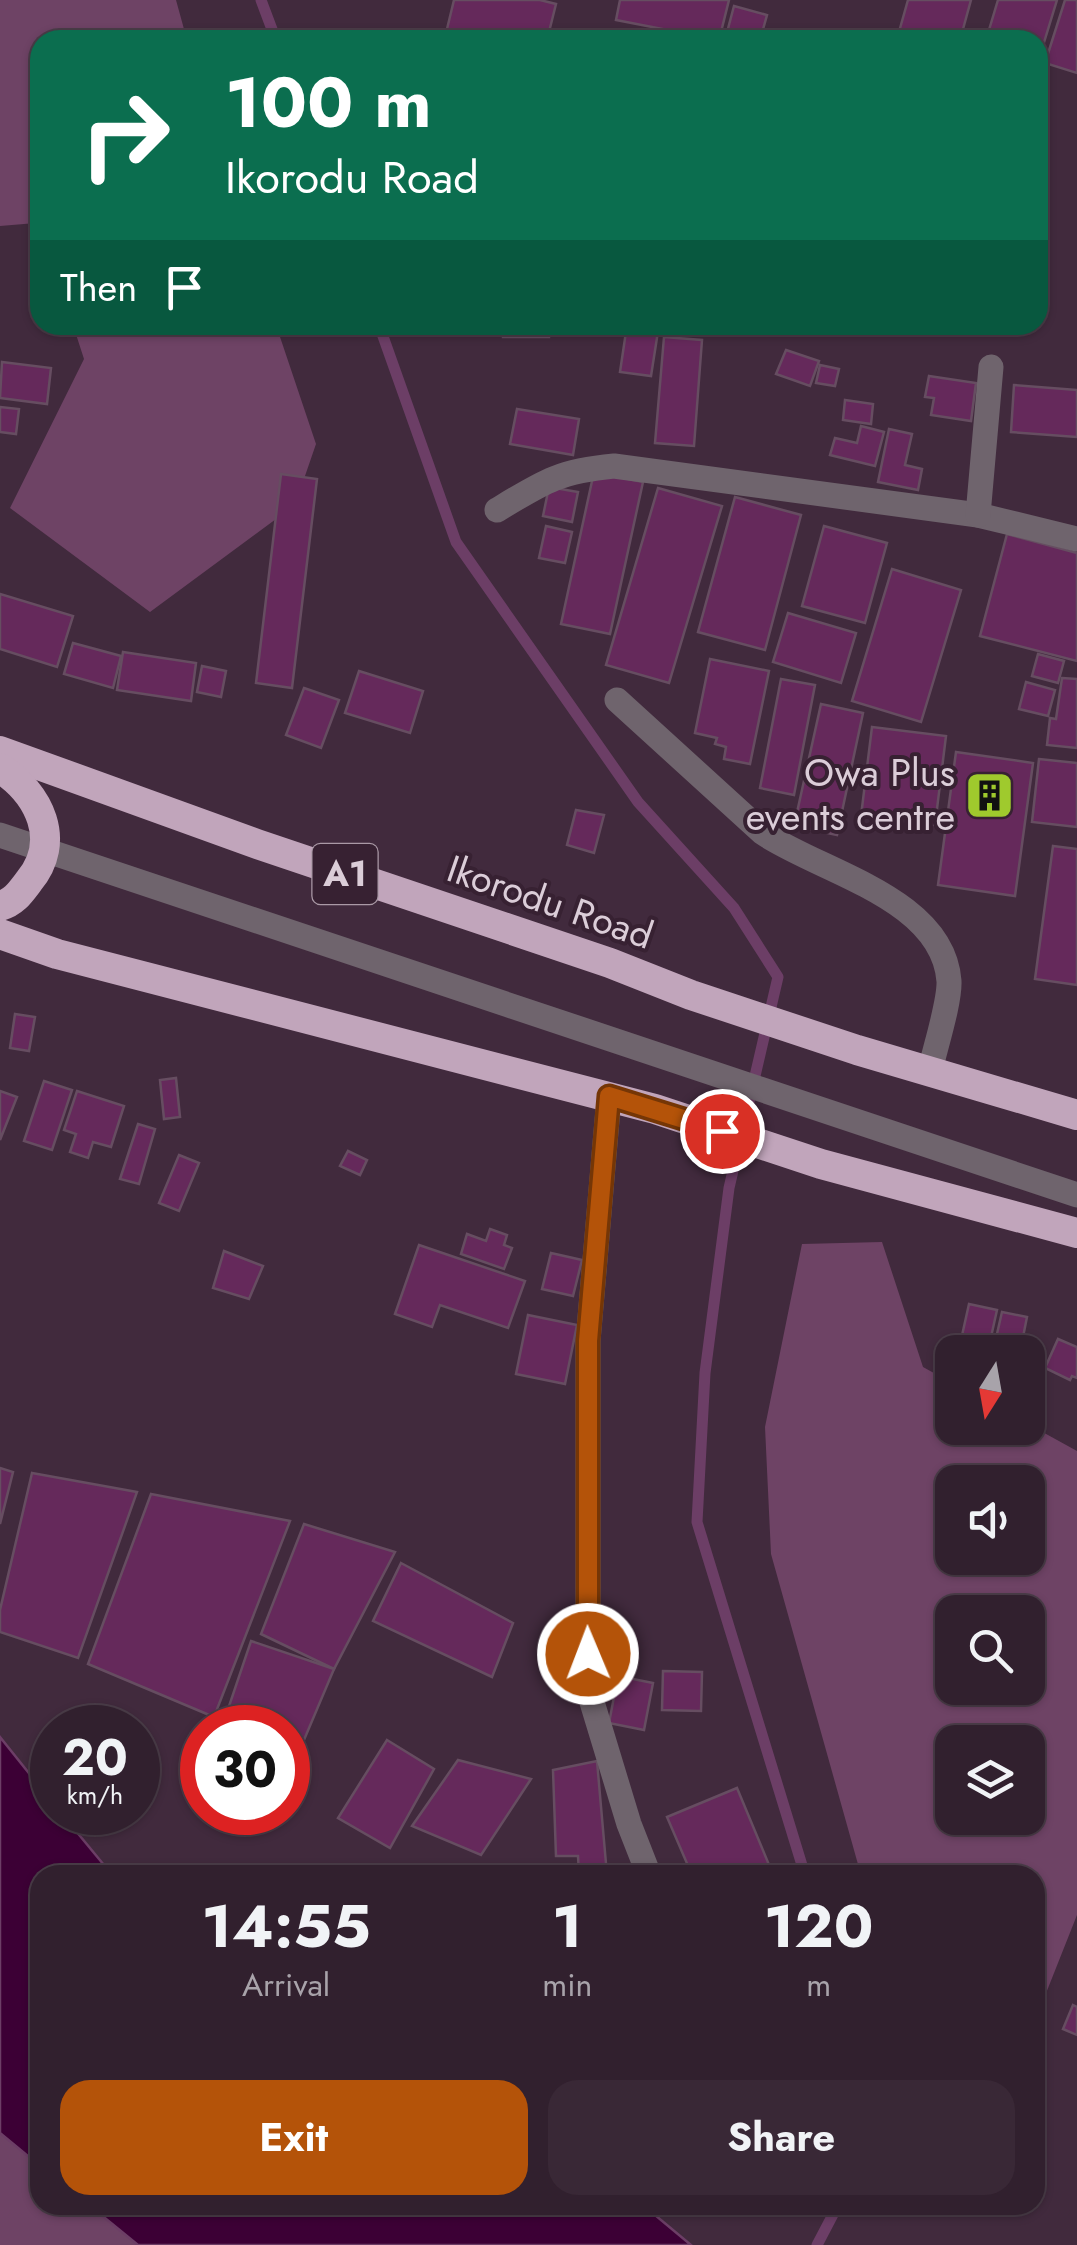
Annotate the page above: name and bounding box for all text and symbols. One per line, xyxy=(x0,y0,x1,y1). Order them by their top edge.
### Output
text: 100 m xyxy=(225,52,432,153)
icon: right xyxy=(60,70,190,200)
text: Ikorodu Road xyxy=(225,145,479,210)
text: Then xyxy=(60,260,137,315)
icon: arrive xyxy=(157,260,212,315)
place label: Owa Plus events centre xyxy=(746,745,955,844)
building icon: Owa Plus events centre xyxy=(964,769,1016,821)
street label: Ikorodu Road xyxy=(440,841,660,962)
road number: A1 xyxy=(312,844,378,904)
pin xyxy=(680,1089,765,1174)
icon: arrive xyxy=(695,1104,750,1159)
north arrow xyxy=(935,1335,1045,1445)
map controls xyxy=(935,1335,1045,1835)
button: sound xyxy=(935,1465,1045,1575)
button: search xyxy=(935,1595,1045,1705)
position arrow xyxy=(536,1602,640,1706)
speed limit sign: 30 xyxy=(180,1705,310,1835)
text: 20 xyxy=(62,1721,128,1794)
button: layers xyxy=(935,1725,1045,1835)
text: km/h xyxy=(67,1777,123,1813)
text: 14:55 xyxy=(202,1883,371,1970)
text: 1 xyxy=(552,1883,583,1970)
text: 120 xyxy=(764,1883,873,1970)
text: Arrival xyxy=(242,1962,330,2008)
text: min xyxy=(542,1962,592,2008)
text: m xyxy=(806,1962,831,2008)
button: Exit xyxy=(60,2080,528,2195)
button: Share xyxy=(548,2080,1015,2195)

